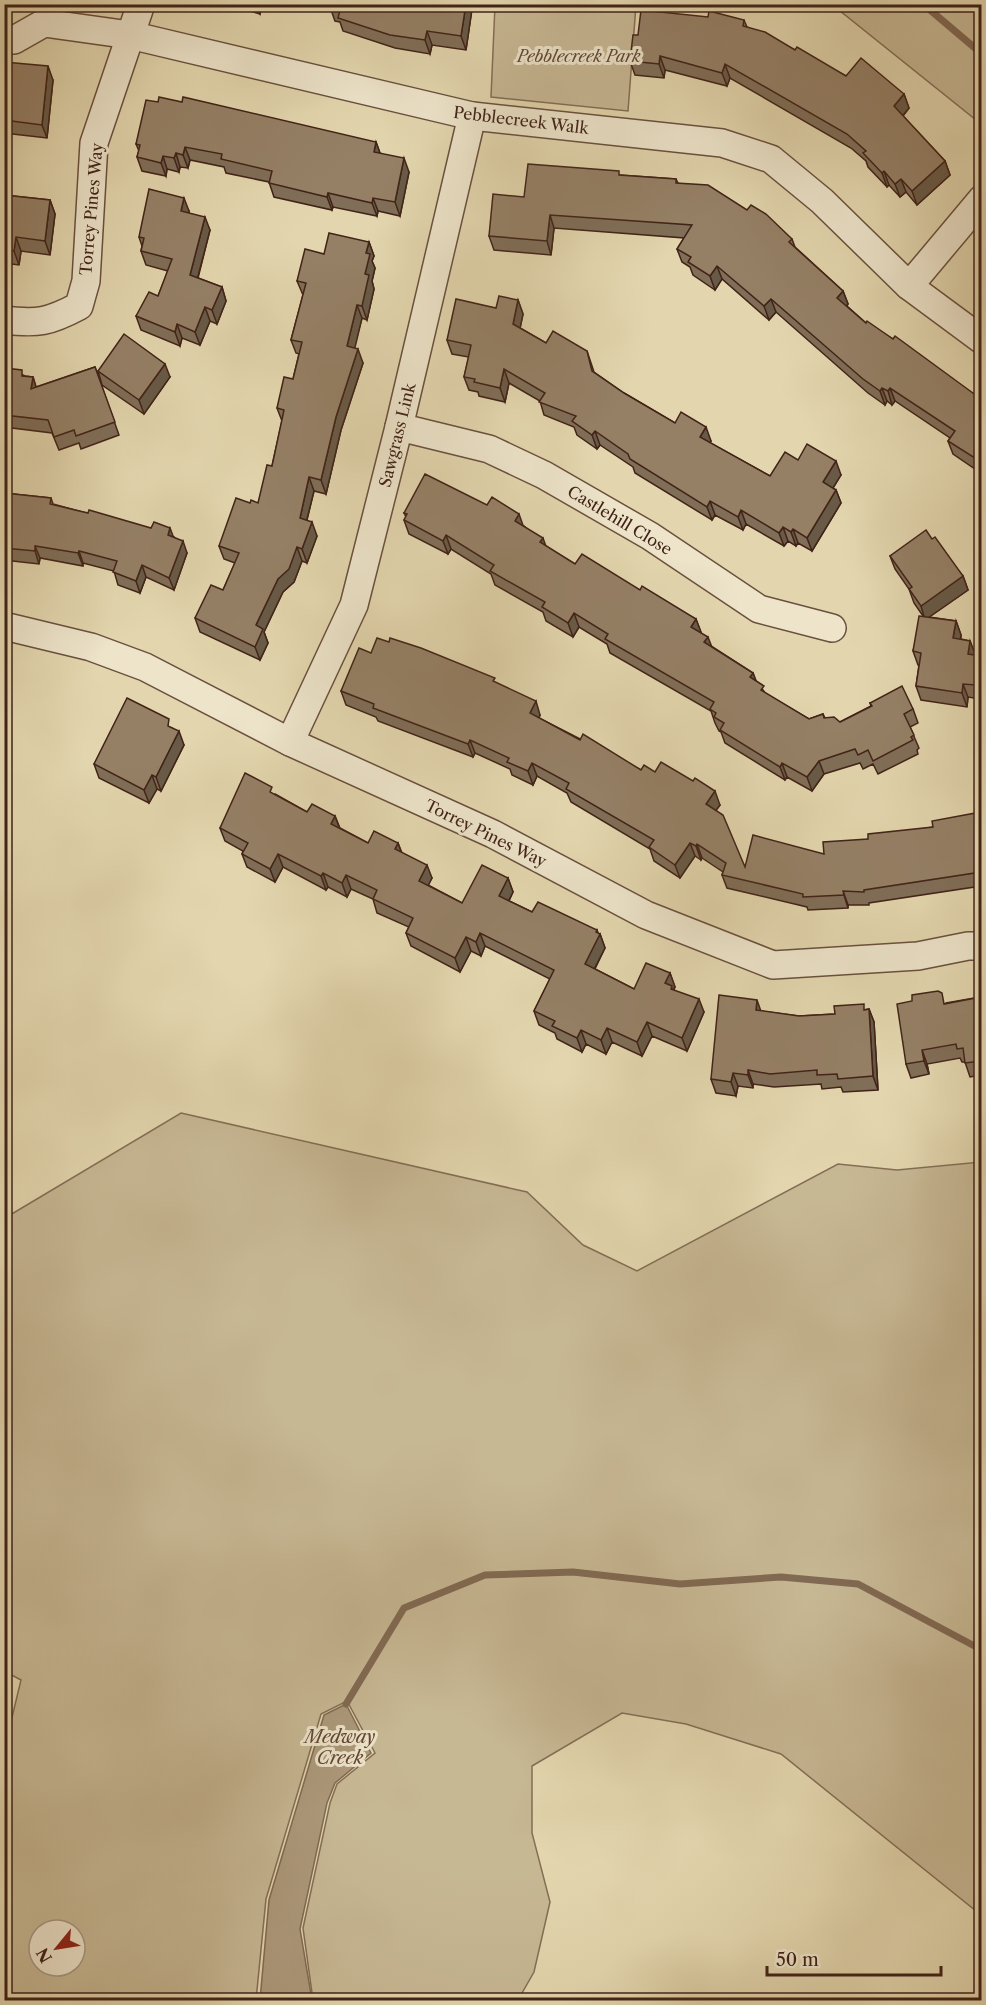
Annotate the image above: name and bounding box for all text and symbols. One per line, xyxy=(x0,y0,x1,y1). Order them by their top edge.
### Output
park label: Pebblecreek Park xyxy=(515,46,641,66)
street label: Pebblecreek Walk xyxy=(452,102,590,138)
street label: Torrey Pines Way xyxy=(75,141,107,276)
street label: Sawgrass Link xyxy=(374,380,420,489)
street label: Castlehill Close xyxy=(564,481,676,559)
street label: Torrey Pines Way xyxy=(422,795,551,872)
water label: Medway Creek xyxy=(303,1726,375,1769)
north arrow xyxy=(27,1918,87,1978)
scale bar xyxy=(767,1939,941,1977)
text: N xyxy=(32,1944,56,1967)
text: 50 m xyxy=(776,1949,819,1971)

